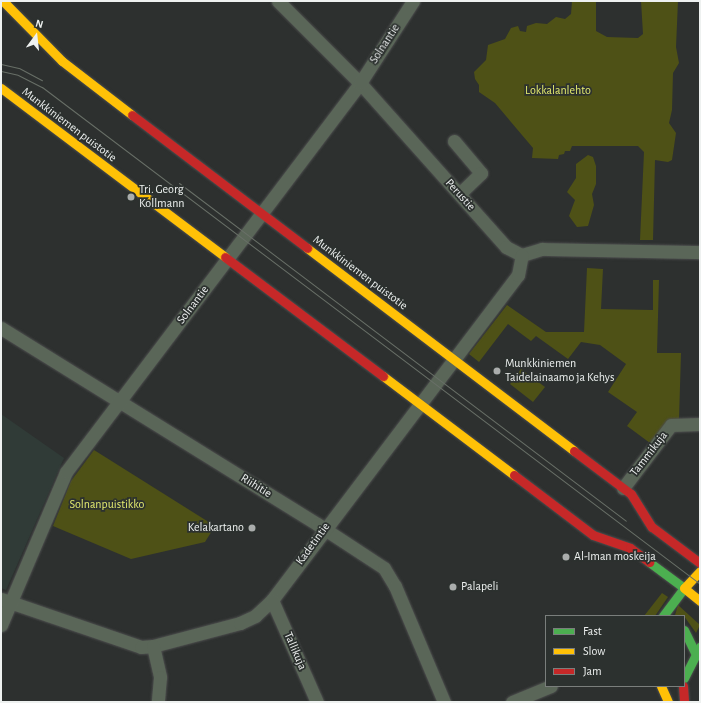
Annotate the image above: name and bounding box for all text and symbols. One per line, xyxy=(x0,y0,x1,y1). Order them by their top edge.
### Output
north arrow xyxy=(16,16,56,56)
text: N xyxy=(34,18,44,30)
street label: Solnantie xyxy=(367,21,403,67)
park label: Lokkalanlehto xyxy=(525,84,591,98)
street label: Munkkiniemen puistotie xyxy=(19,85,119,165)
street label: Perustie xyxy=(442,176,478,214)
place label: Tri. Georg Kollmann xyxy=(139,183,184,211)
marker: Tri. Georg Kollmann xyxy=(126,192,136,202)
street label: Munkkiniemen puistotie xyxy=(310,233,410,313)
street label: Solnantie xyxy=(174,283,212,327)
place label: Munkkiniemen Taidelainaamo ja Kehys xyxy=(505,357,614,385)
marker: Munkkiniemen Taidelainaamo ja Kehys xyxy=(492,366,502,376)
street label: Tammikuja xyxy=(627,429,671,479)
street label: Riihitie xyxy=(238,471,274,501)
park label: Solnanpuistikko xyxy=(69,498,145,512)
street label: Kadetintie xyxy=(293,520,333,568)
place label: Kelakartano xyxy=(188,521,244,535)
marker: Kelakartano xyxy=(247,523,257,533)
place label: Al-Iman moskeija xyxy=(574,550,656,564)
marker: Al-Iman moskeija xyxy=(561,552,571,562)
place label: Palapeli xyxy=(461,580,498,594)
marker: Palapeli xyxy=(448,582,458,592)
legend xyxy=(545,615,685,687)
text: Fast xyxy=(583,625,602,637)
street label: Tallikuja xyxy=(281,630,309,672)
text: Slow xyxy=(583,645,605,657)
text: Jam xyxy=(583,665,602,677)

